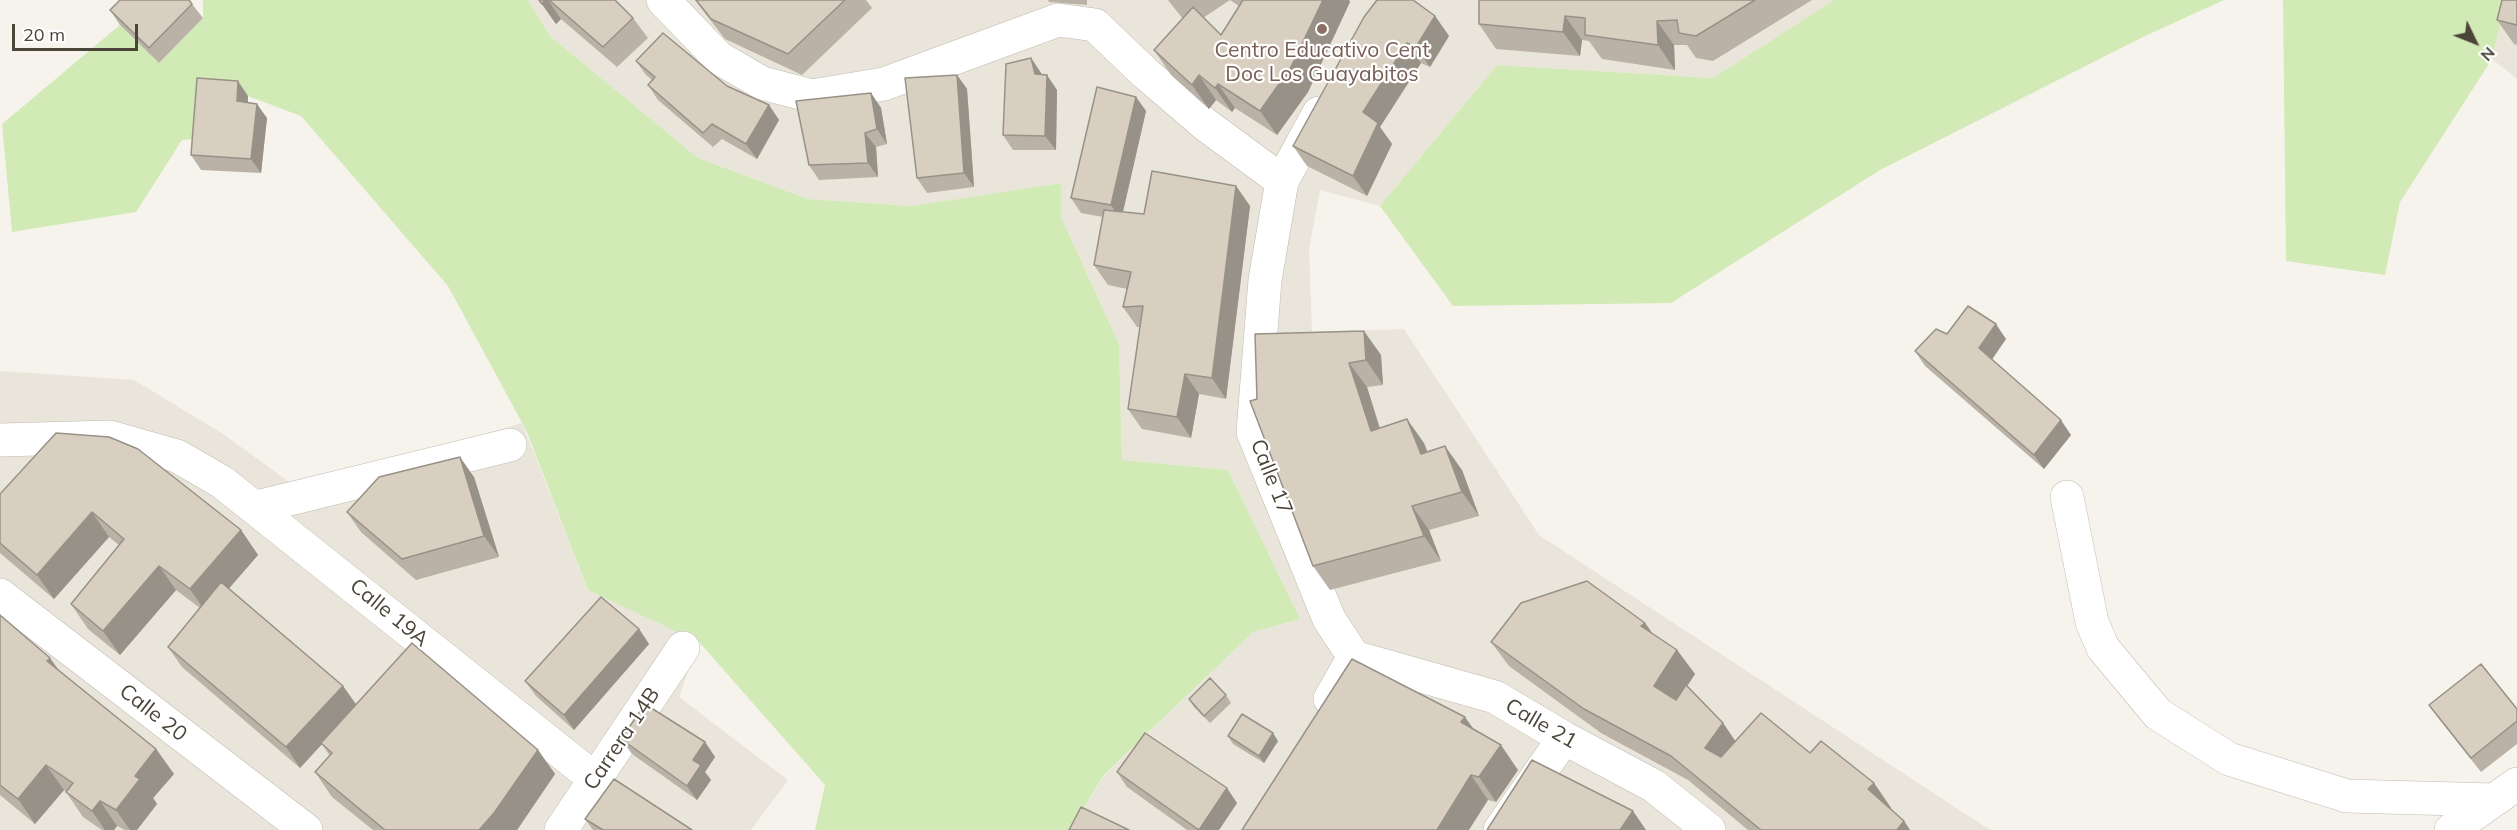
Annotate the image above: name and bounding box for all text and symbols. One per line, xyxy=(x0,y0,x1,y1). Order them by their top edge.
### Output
scale bar xyxy=(15,12,141,50)
north arrow xyxy=(2445,12,2505,72)
marker: Centro Educativo Cent Doc Los Guayabitos xyxy=(1315,22,1329,36)
text: 20 m xyxy=(23,23,65,46)
place label: Centro Educativo Cent Doc Los Guayabitos xyxy=(1214,38,1430,88)
text: N xyxy=(2477,43,2500,66)
street label: Calle 17 xyxy=(1245,436,1297,518)
street label: Calle 19A xyxy=(344,574,434,652)
street label: Calle 20 xyxy=(114,679,192,747)
street label: Carrera 14B xyxy=(578,683,666,795)
street label: Calle 21 xyxy=(1501,693,1581,755)

